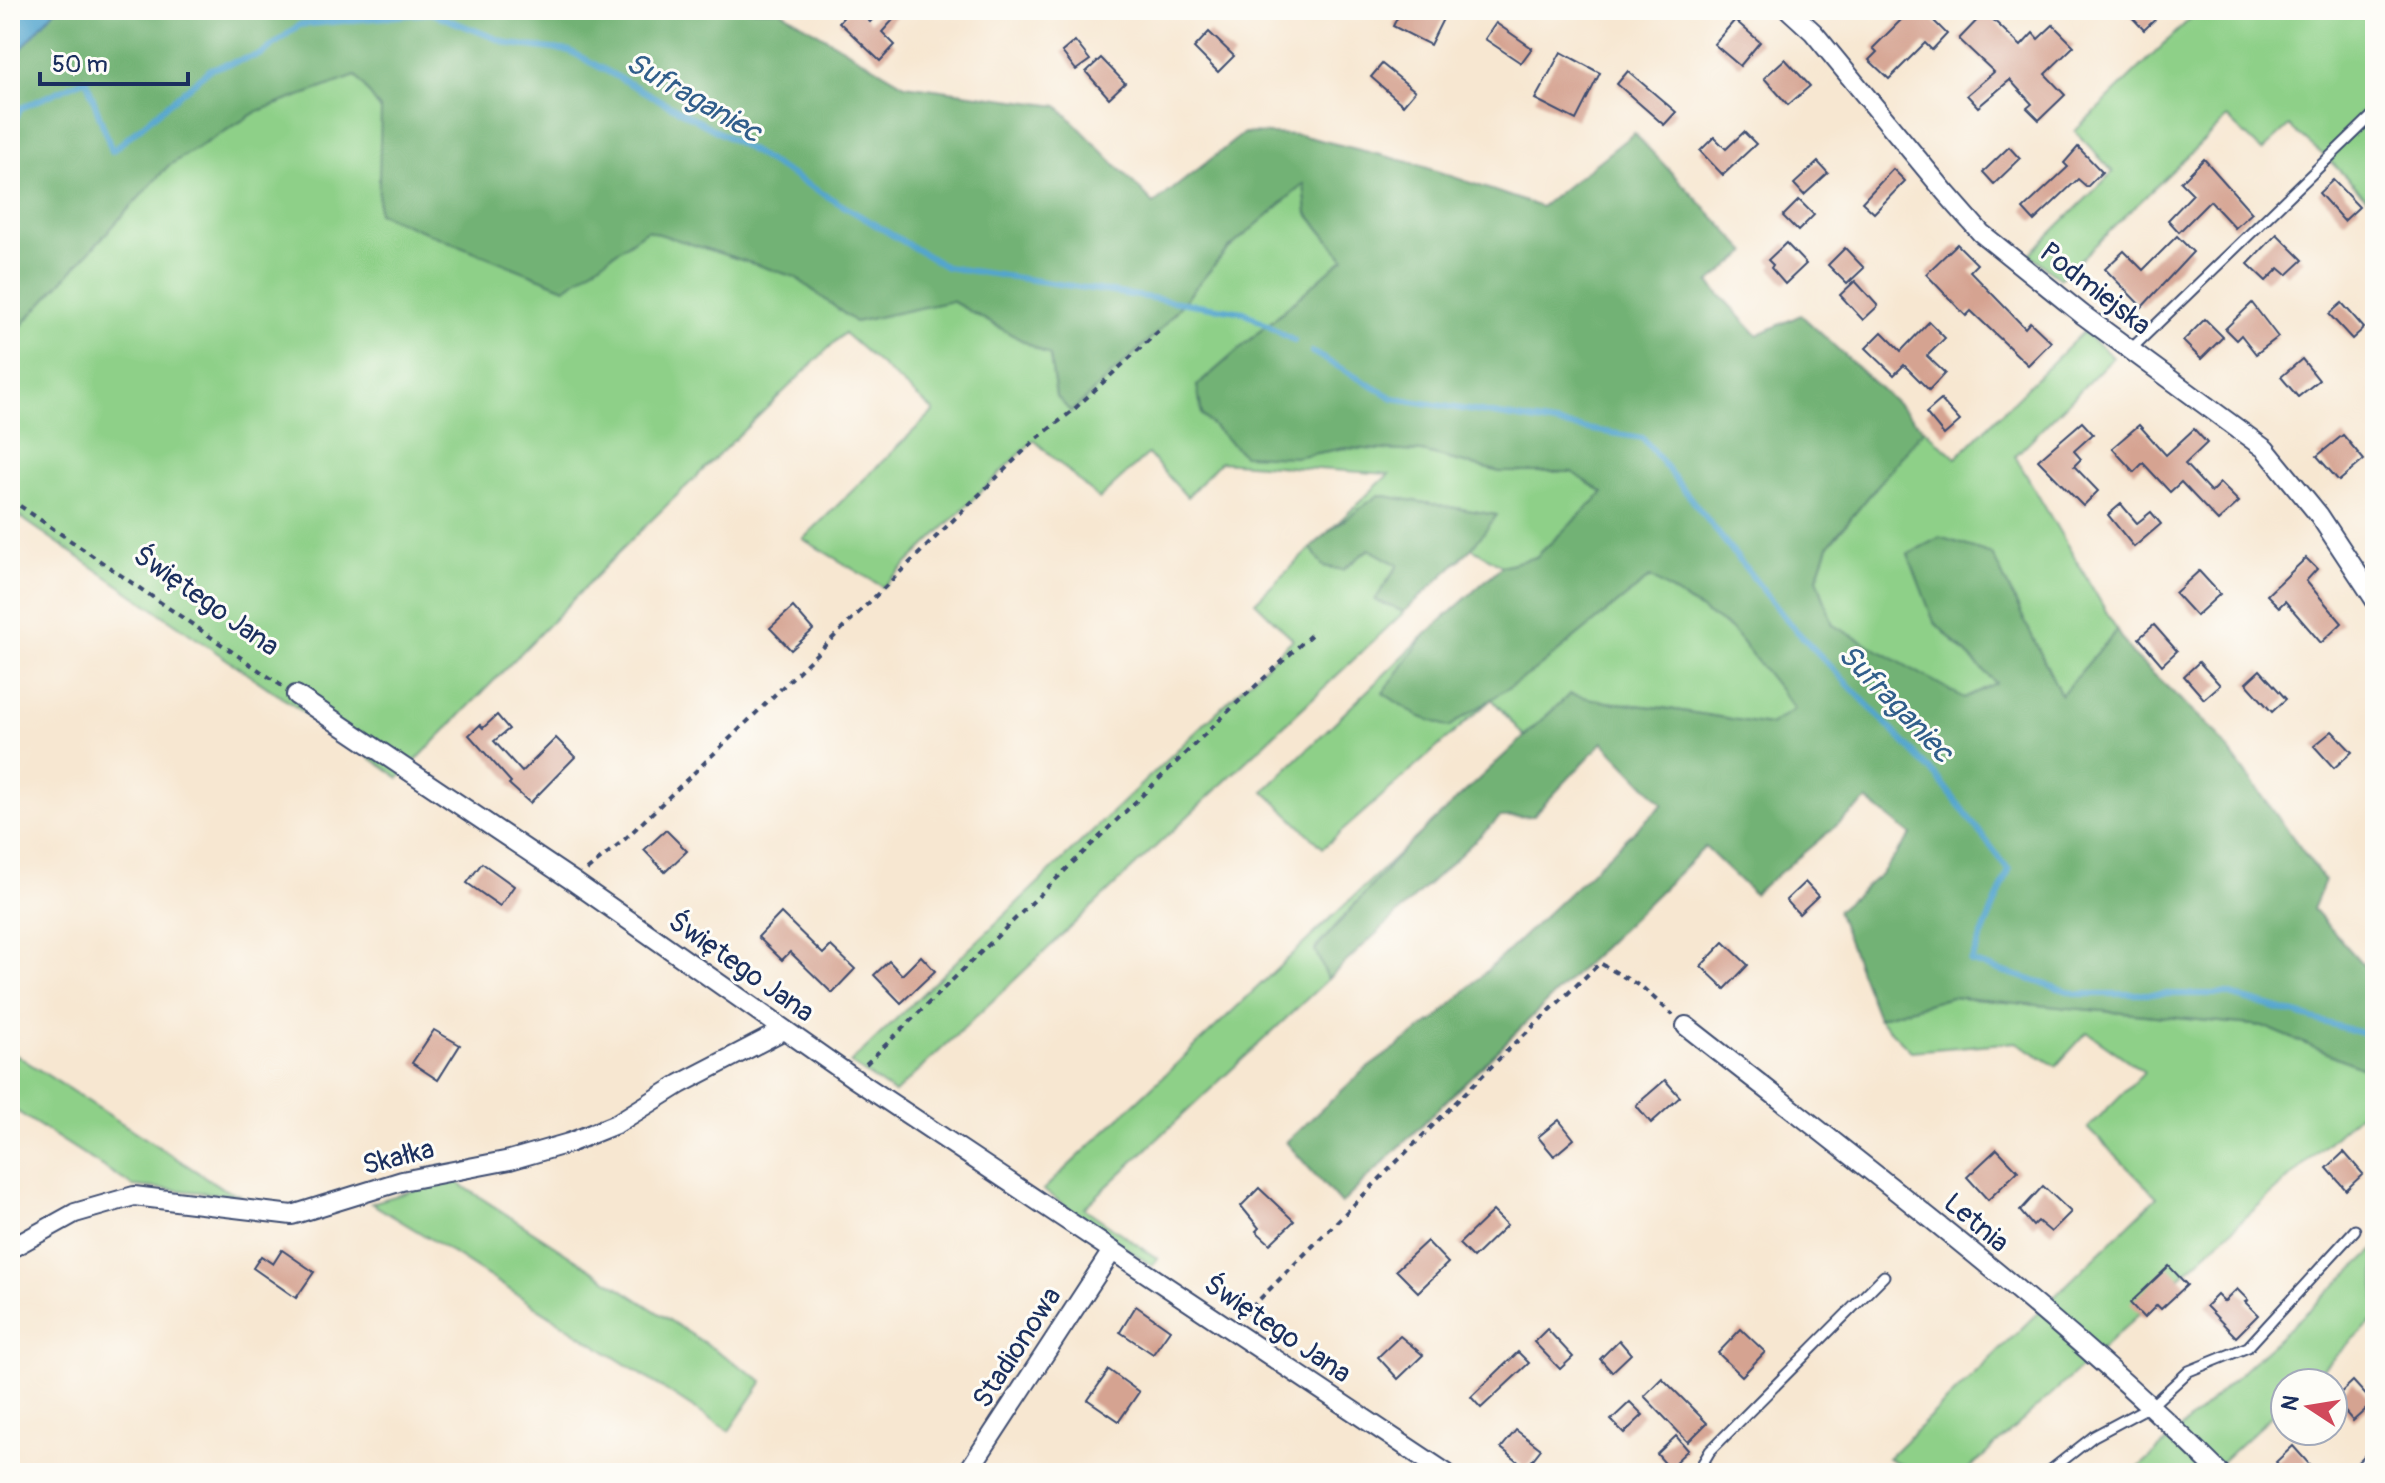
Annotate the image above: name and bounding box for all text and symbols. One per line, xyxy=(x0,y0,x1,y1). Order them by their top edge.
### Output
scale bar xyxy=(40,36,188,86)
water label: Sufraganiec xyxy=(620,44,769,152)
text: 50 m xyxy=(52,50,108,79)
street label: Podmiejska xyxy=(2032,235,2158,343)
street label: Świętego Jana xyxy=(126,538,286,664)
water label: Sufraganiec xyxy=(1830,637,1962,771)
street label: Świętego Jana xyxy=(661,904,821,1030)
street label: Skałka xyxy=(359,1132,438,1183)
street label: Letnia xyxy=(1936,1186,2016,1261)
street label: Świętego Jana xyxy=(1197,1267,1357,1391)
street label: Stadionowa xyxy=(965,1281,1069,1415)
north arrow xyxy=(2269,1367,2349,1447)
text: N xyxy=(2275,1393,2306,1413)

